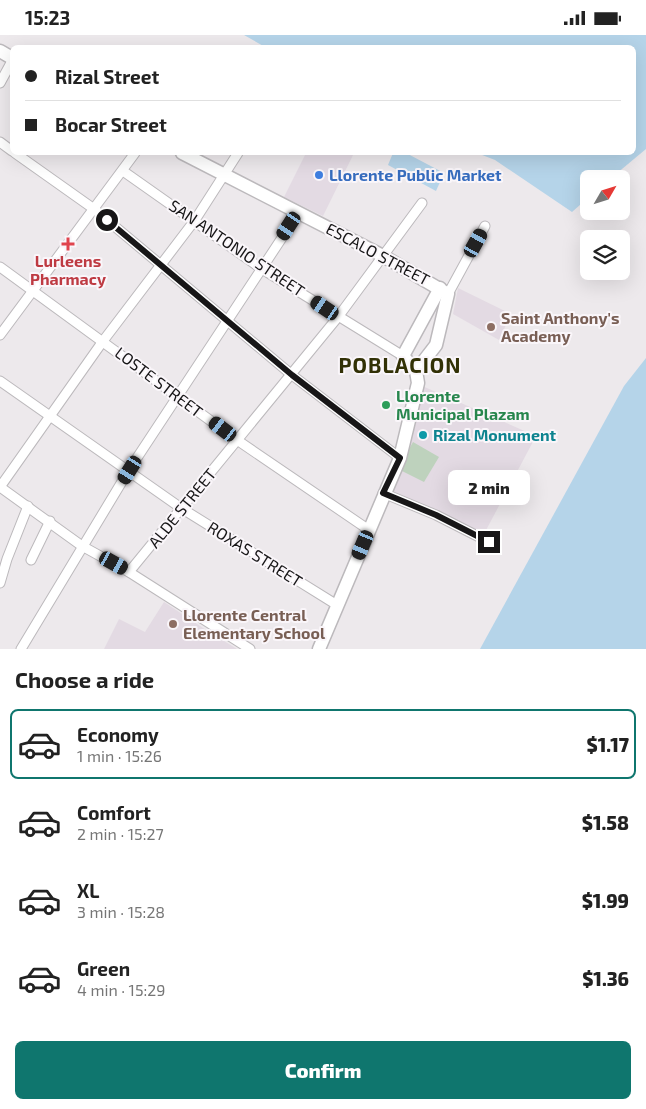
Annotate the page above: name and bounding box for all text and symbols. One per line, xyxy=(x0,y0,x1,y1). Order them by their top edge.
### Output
text: 15:23 xyxy=(25,6,70,29)
text: Rizal Street xyxy=(55,65,159,88)
text: Bocar Street xyxy=(55,113,167,136)
place label: Llorente Public Market xyxy=(329,165,502,184)
marker: Llorente Public Market xyxy=(313,169,325,181)
north arrow xyxy=(580,170,630,220)
map controls xyxy=(580,170,630,280)
street label: SAN ANTONIO STREET xyxy=(166,195,309,300)
route start xyxy=(96,209,118,231)
car xyxy=(274,209,303,243)
street label: ESCALO STREET xyxy=(323,218,433,289)
car xyxy=(462,226,489,260)
button: layers xyxy=(580,230,630,280)
marker: Lurleens Pharmacy xyxy=(62,238,74,250)
place label: Lurleens Pharmacy xyxy=(30,251,106,289)
car xyxy=(308,293,341,323)
place label: Saint Anthony's Academy xyxy=(501,308,619,346)
marker: Saint Anthony's Academy xyxy=(485,321,497,333)
street label: LOSTE STREET xyxy=(112,342,207,421)
district label: POBLACION xyxy=(339,352,461,377)
place label: Llorente Municipal Plazam xyxy=(396,386,530,423)
marker: Llorente Municipal Plazam xyxy=(380,399,392,411)
car xyxy=(206,414,239,444)
place label: Rizal Monument xyxy=(433,425,557,444)
marker: Rizal Monument xyxy=(417,429,429,441)
car xyxy=(115,453,144,487)
street label: ALDE STREET xyxy=(144,464,219,551)
callout: 2 min xyxy=(448,469,530,505)
text: 2 min xyxy=(468,478,510,497)
street label: ROXAS STREET xyxy=(204,517,306,590)
car xyxy=(350,528,375,562)
route end xyxy=(478,531,500,553)
car xyxy=(97,549,130,577)
place label: Llorente Central Elementary School xyxy=(183,605,326,643)
marker: Llorente Central Elementary School xyxy=(167,618,179,630)
text: Choose a ride xyxy=(15,666,154,692)
icon: car xyxy=(17,722,62,767)
text: Economy xyxy=(77,723,159,746)
text: $1.17 xyxy=(587,733,629,756)
text: 1 min · 15:26 xyxy=(77,746,162,765)
icon: car xyxy=(17,800,62,845)
text: Comfort xyxy=(77,801,151,824)
text: $1.58 xyxy=(582,811,629,834)
text: 2 min · 15:27 xyxy=(77,824,164,843)
icon: car xyxy=(17,878,62,923)
text: XL xyxy=(77,879,99,902)
text: $1.99 xyxy=(582,889,629,912)
text: 3 min · 15:28 xyxy=(77,902,165,921)
icon: car xyxy=(17,956,62,1001)
text: Green xyxy=(77,957,130,980)
text: $1.36 xyxy=(582,967,629,990)
text: 4 min · 15:29 xyxy=(77,980,165,999)
button: Confirm xyxy=(15,1041,631,1099)

